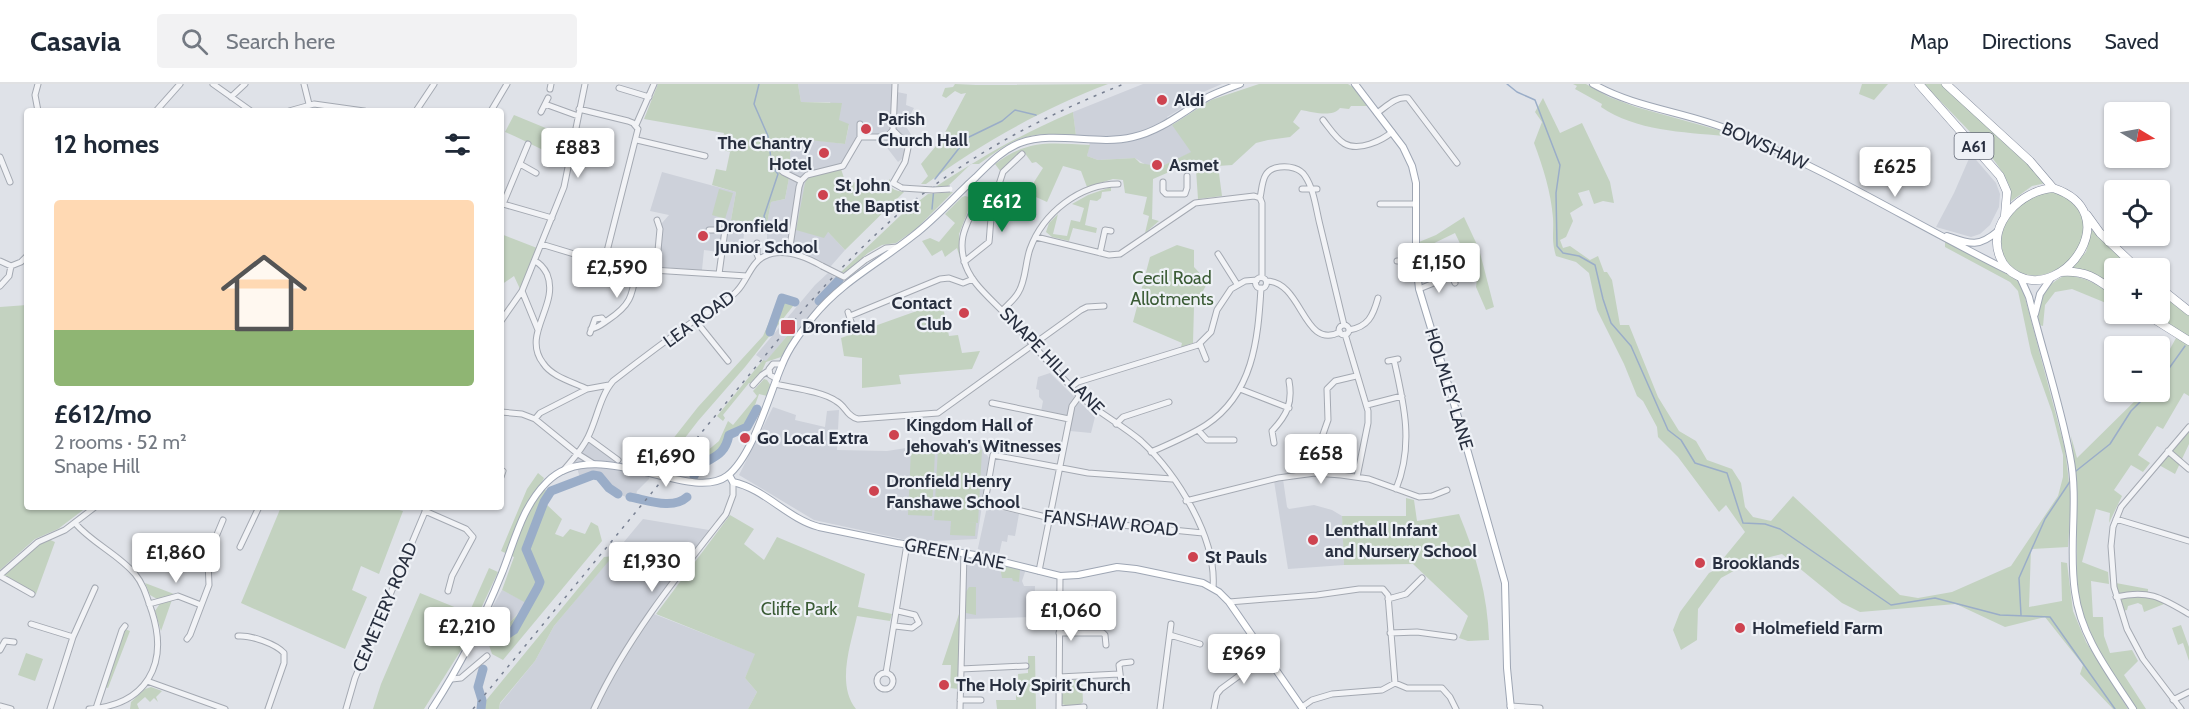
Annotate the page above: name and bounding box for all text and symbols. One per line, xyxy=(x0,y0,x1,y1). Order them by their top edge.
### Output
search box xyxy=(157,14,577,68)
text: Casavia xyxy=(30,24,121,58)
icon: search xyxy=(178,25,211,58)
text: Search here xyxy=(226,28,335,55)
text: Map xyxy=(1910,29,1949,54)
text: Directions xyxy=(1982,29,2071,54)
text: Saved xyxy=(2104,29,2159,54)
place label: Aldi xyxy=(1174,89,1204,111)
marker: Aldi xyxy=(1155,93,1169,107)
north arrow xyxy=(2104,102,2170,168)
map controls xyxy=(2104,102,2170,402)
place label: Parish Church Hall xyxy=(878,108,968,151)
street label: BOWSHAW xyxy=(1718,117,1812,175)
marker: Parish Church Hall xyxy=(859,122,873,136)
text: 12 homes xyxy=(54,128,159,160)
icon: filters xyxy=(441,128,474,161)
pin: £883 xyxy=(542,128,614,179)
place label: The Chantry Hotel xyxy=(717,132,812,175)
road number: A61 xyxy=(1954,133,1994,159)
text: £883 xyxy=(555,135,601,159)
marker: The Chantry Hotel xyxy=(817,146,831,160)
pin: £625 xyxy=(1859,147,1931,198)
place label: Asmet xyxy=(1169,154,1219,176)
text: £625 xyxy=(1874,154,1916,178)
marker: Asmet xyxy=(1150,158,1164,172)
place label: St John the Baptist xyxy=(835,174,919,217)
button: locate xyxy=(2104,180,2170,246)
pin: £612 xyxy=(966,182,1038,233)
marker: St John the Baptist xyxy=(816,188,830,202)
text: £612 xyxy=(982,189,1022,213)
place label: Dronfield Junior School xyxy=(714,215,818,258)
marker: Dronfield Junior School xyxy=(696,229,710,243)
icon: home xyxy=(210,239,318,347)
pin: £1,150 xyxy=(1390,243,1488,294)
pin: £2,590 xyxy=(568,248,666,299)
text: £1,150 xyxy=(1412,250,1466,274)
text: £2,590 xyxy=(586,255,648,279)
button: + xyxy=(2104,258,2170,324)
park label: Cecil Road Allotments xyxy=(1130,267,1214,310)
street label: LEA ROAD xyxy=(659,286,739,352)
place label: Contact Club xyxy=(892,292,952,335)
street label: SNAPE HILL LANE xyxy=(995,303,1109,419)
marker: Contact Club xyxy=(957,306,971,320)
place label: Dronfield xyxy=(802,316,876,338)
marker: Dronfield xyxy=(779,318,797,336)
street label: HOLMLEY LANE xyxy=(1420,325,1478,453)
button: − xyxy=(2104,336,2170,402)
text: £612/mo xyxy=(54,398,152,430)
place label: Kingdom Hall of Jehovah's Witnesses xyxy=(905,414,1062,457)
place label: Go Local Extra xyxy=(757,427,868,449)
marker: Kingdom Hall of Jehovah's Witnesses xyxy=(887,428,901,442)
text: 2 rooms · 52 m² xyxy=(54,430,187,454)
marker: Go Local Extra xyxy=(738,431,752,445)
pin: £658 xyxy=(1285,434,1357,485)
pin: £1,690 xyxy=(617,437,715,488)
text: £658 xyxy=(1299,441,1343,465)
text: £1,690 xyxy=(636,444,696,468)
text: Snape Hill xyxy=(54,454,140,478)
place label: Dronfield Henry Fanshawe School xyxy=(886,470,1020,513)
marker: Dronfield Henry Fanshawe School xyxy=(867,484,881,498)
street label: FANSHAW ROAD xyxy=(1042,505,1180,541)
place label: Lenthall Infant and Nursery School xyxy=(1325,519,1477,562)
pin: £1,860 xyxy=(127,533,225,584)
street label: GREEN LANE xyxy=(903,533,1007,575)
marker: Lenthall Infant and Nursery School xyxy=(1306,533,1320,547)
street label: CEMETERY ROAD xyxy=(348,539,422,675)
text: £1,860 xyxy=(146,540,206,564)
pin: £1,930 xyxy=(603,542,701,593)
place label: St Pauls xyxy=(1205,546,1268,568)
text: £1,930 xyxy=(623,549,681,573)
marker: St Pauls xyxy=(1186,550,1200,564)
place label: Brooklands xyxy=(1712,552,1800,574)
marker: Brooklands xyxy=(1693,556,1707,570)
pin: £1,060 xyxy=(1022,591,1120,642)
park label: Cliffe Park xyxy=(761,598,838,620)
text: £1,060 xyxy=(1040,598,1102,622)
pin: £2,210 xyxy=(418,607,516,658)
text: £2,210 xyxy=(438,614,496,638)
place label: Holmefield Farm xyxy=(1752,617,1883,639)
marker: Holmefield Farm xyxy=(1733,621,1747,635)
pin: £969 xyxy=(1208,634,1280,685)
text: £969 xyxy=(1222,641,1266,665)
place label: The Holy Spirit Church xyxy=(956,674,1131,696)
marker: The Holy Spirit Church xyxy=(937,678,951,692)

